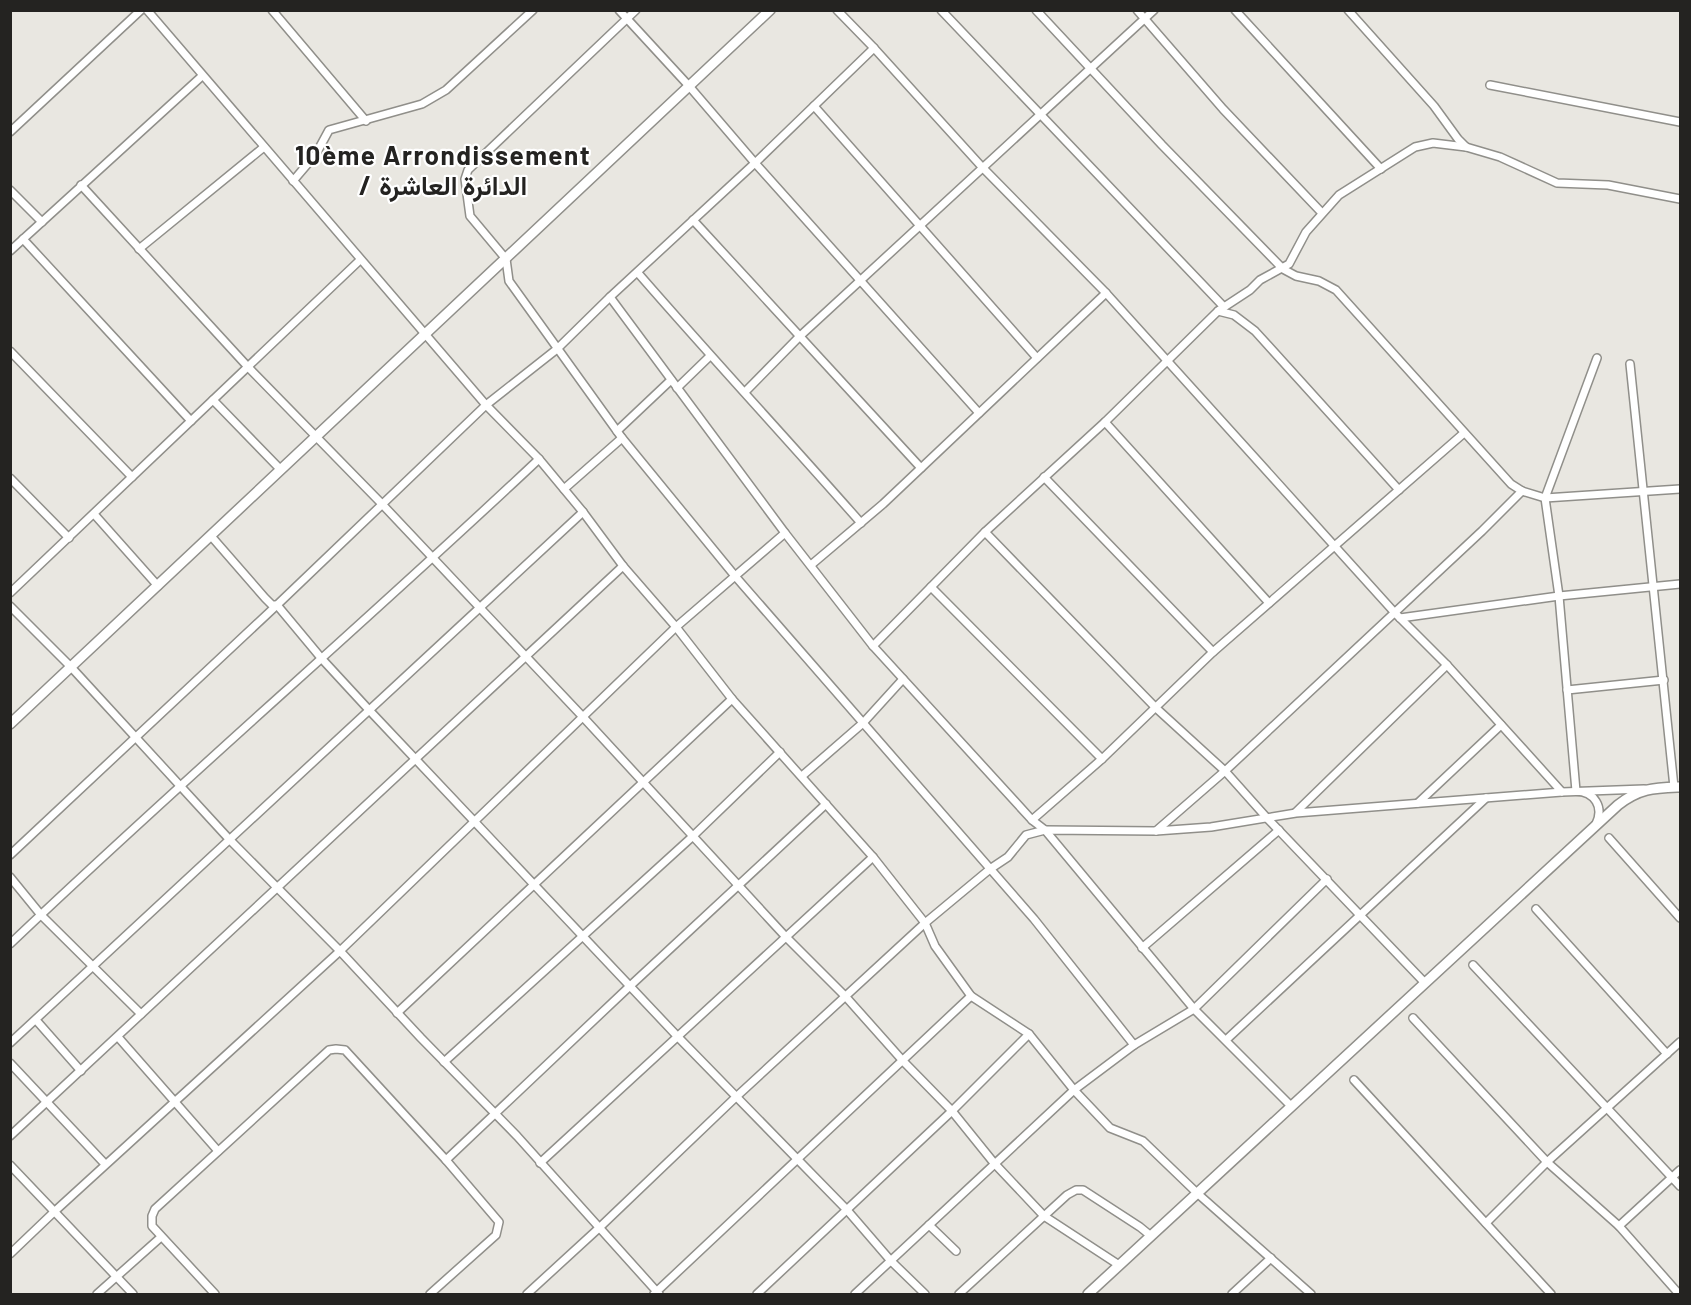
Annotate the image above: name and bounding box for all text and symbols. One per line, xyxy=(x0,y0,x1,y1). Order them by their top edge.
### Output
district label: 10ème Arrondissement / الدائرة العاشرة xyxy=(295,139,591,202)

